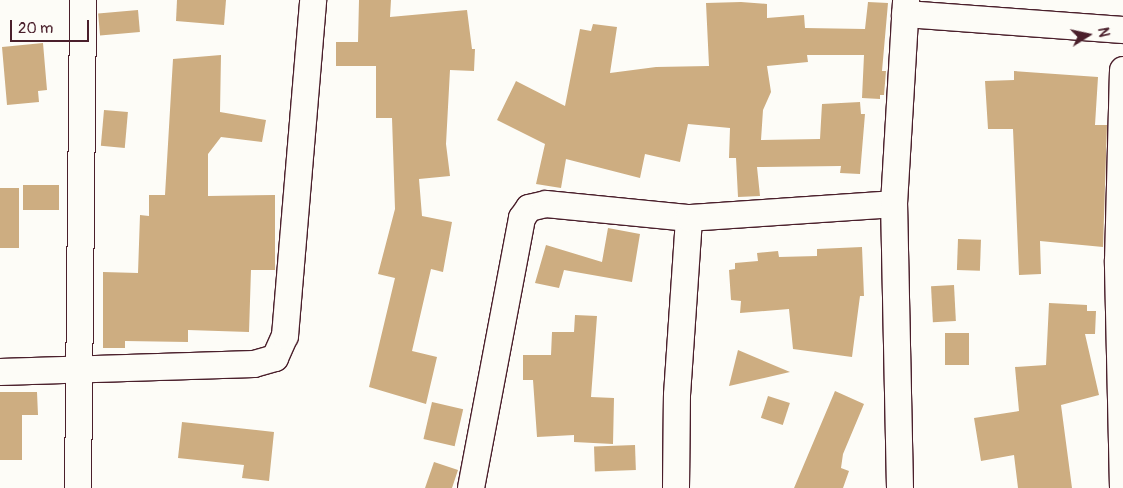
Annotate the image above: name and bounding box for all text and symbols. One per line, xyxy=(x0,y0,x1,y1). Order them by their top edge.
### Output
scale bar xyxy=(12,10,91,42)
north arrow xyxy=(1063,10,1113,60)
text: 20 m xyxy=(18,19,53,38)
text: N xyxy=(1094,26,1112,38)

